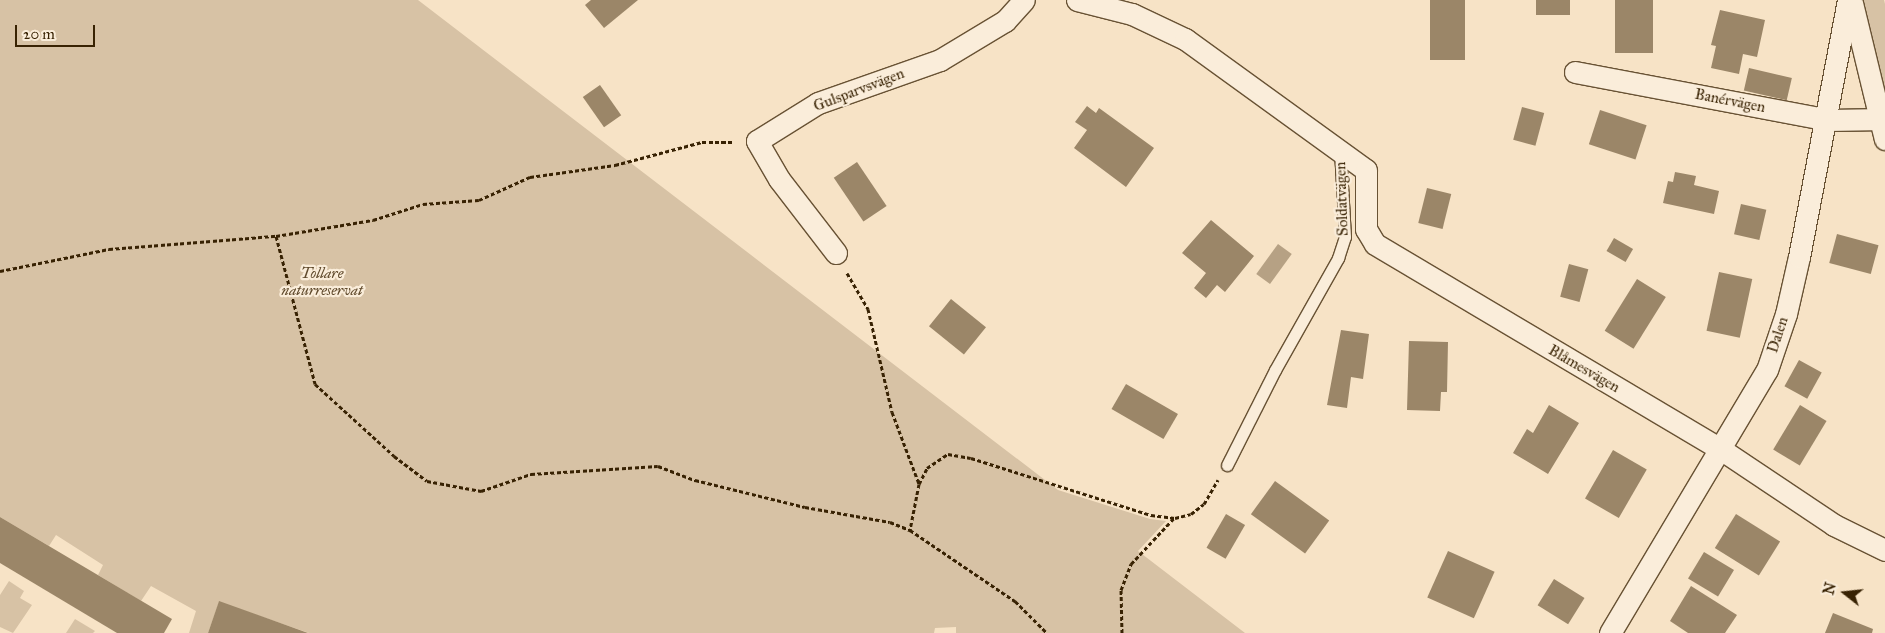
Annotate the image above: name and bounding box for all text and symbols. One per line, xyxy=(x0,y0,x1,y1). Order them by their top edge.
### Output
scale bar xyxy=(18,15,98,47)
text: 20 m xyxy=(23,25,55,43)
street label: Gulsparvsvägen xyxy=(811,64,907,116)
street label: Banérvägen xyxy=(1693,85,1767,117)
street label: Soldatvägen xyxy=(1332,162,1352,236)
park label: Tollare naturreservat xyxy=(281,264,363,299)
street label: Dalen xyxy=(1764,315,1792,355)
street label: Blåmesvägen xyxy=(1545,341,1623,397)
north arrow xyxy=(1820,568,1870,618)
text: N xyxy=(1820,581,1840,597)

